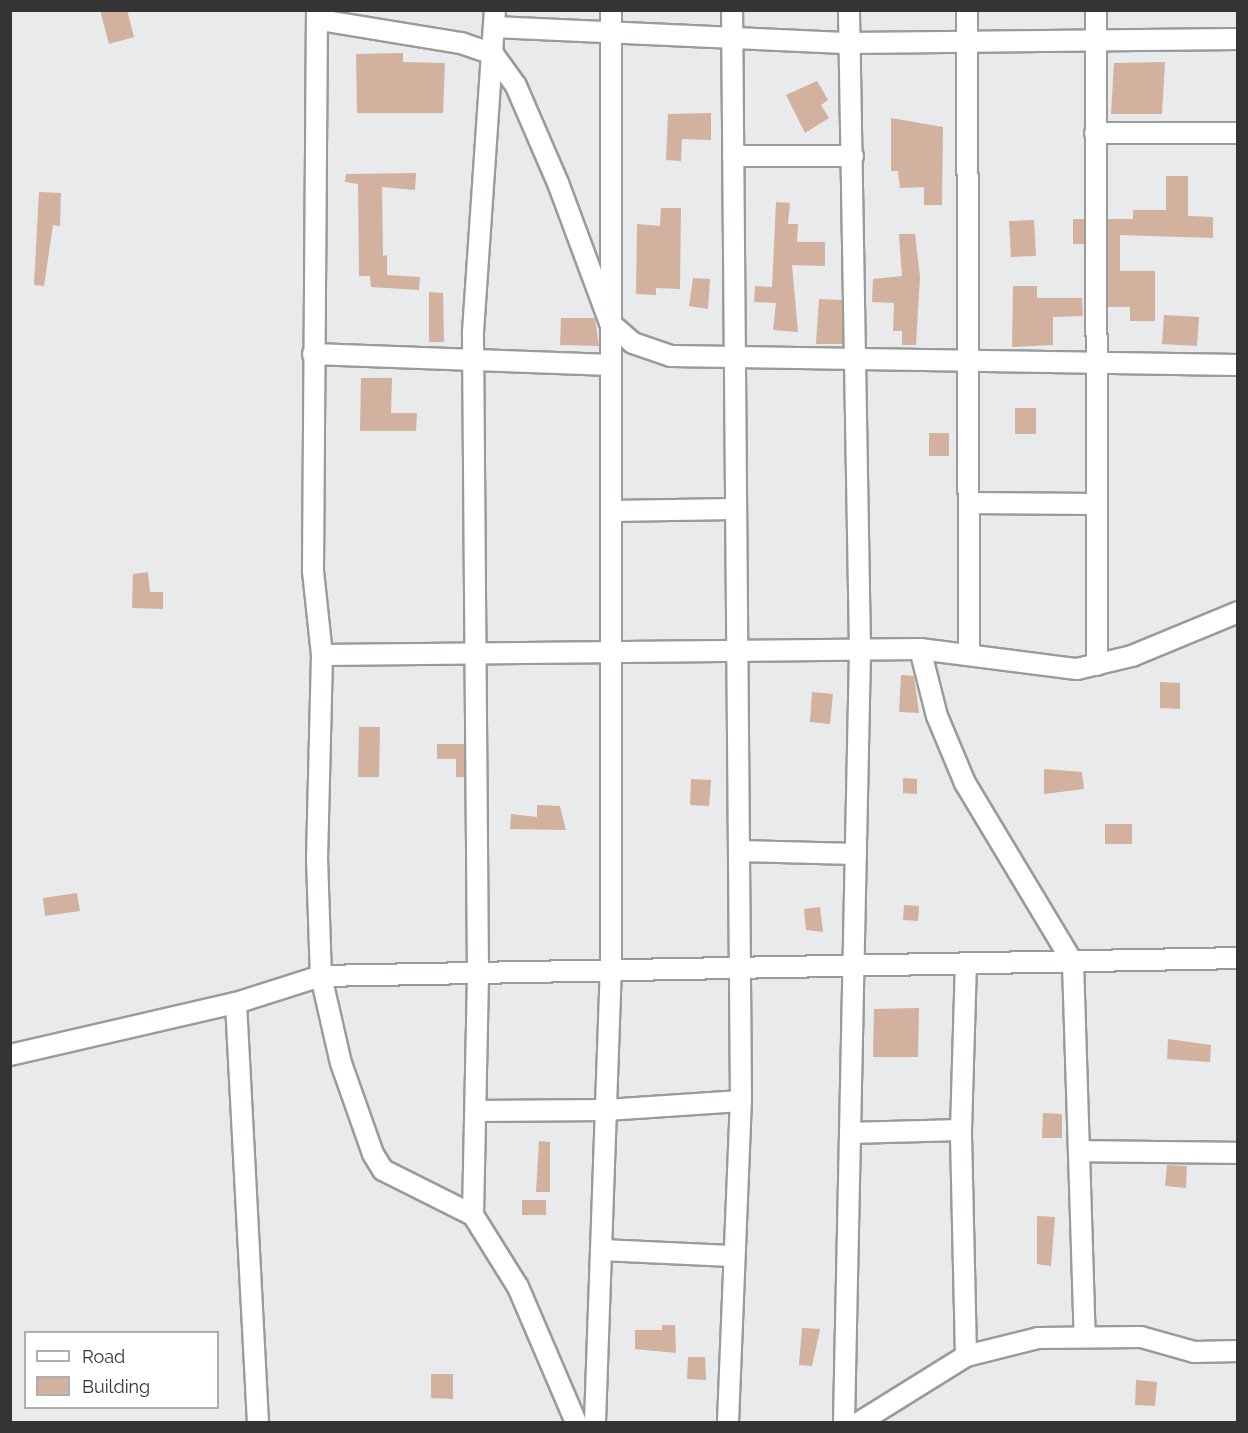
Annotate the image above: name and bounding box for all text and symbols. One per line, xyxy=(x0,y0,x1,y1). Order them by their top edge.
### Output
legend xyxy=(24,1331,219,1409)
text: Road xyxy=(82,1346,125,1367)
text: Building xyxy=(82,1376,150,1397)

